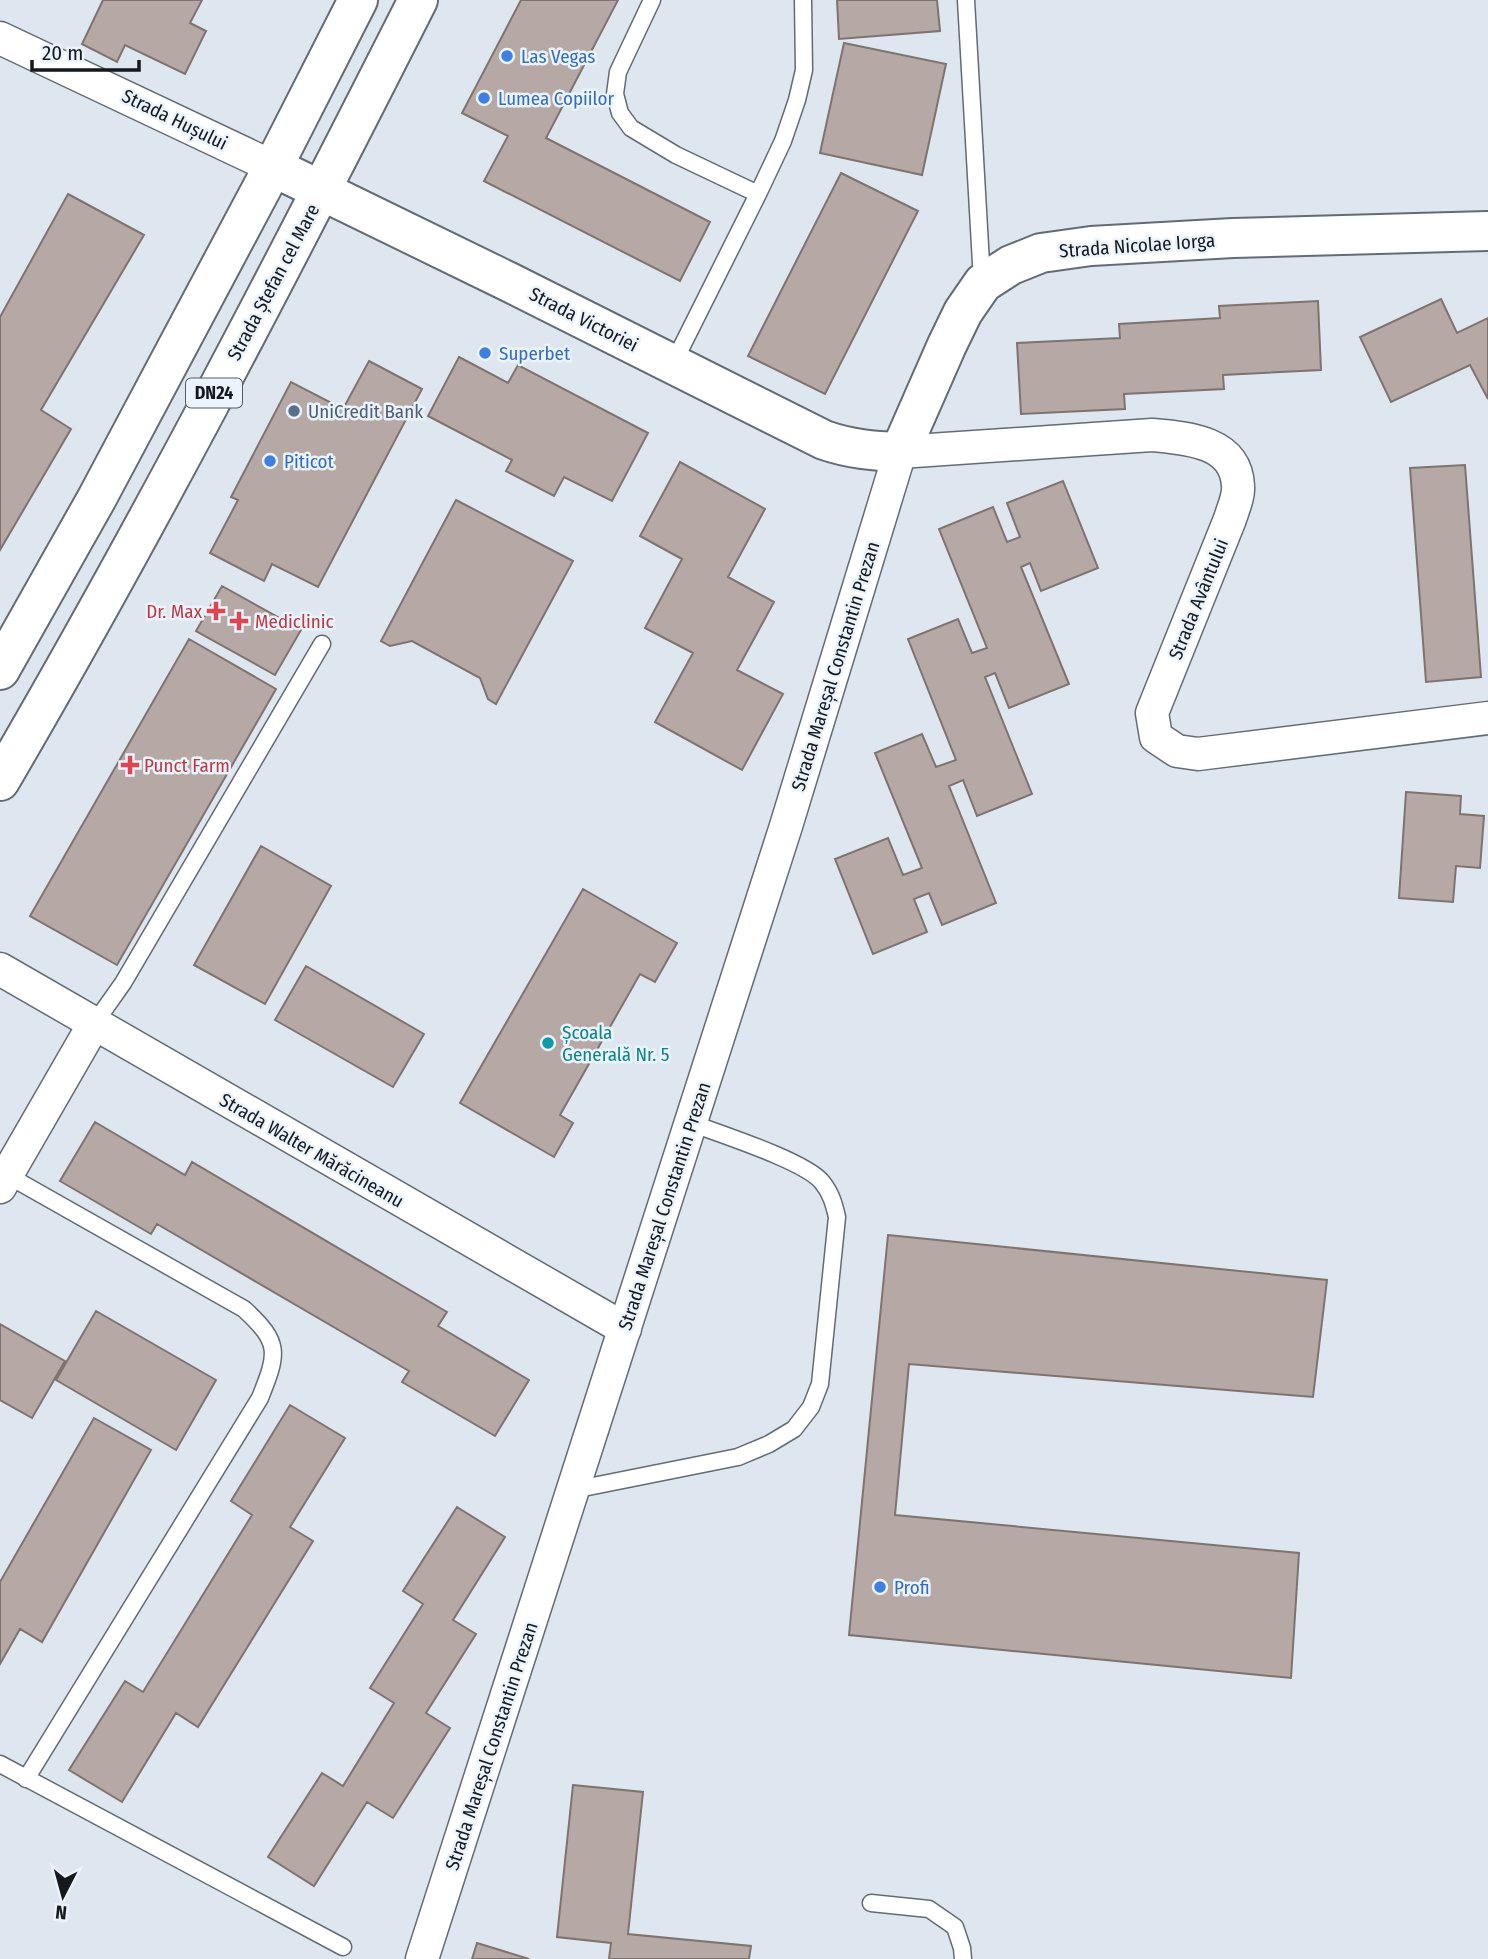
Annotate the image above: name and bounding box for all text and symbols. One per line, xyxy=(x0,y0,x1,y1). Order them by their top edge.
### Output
scale bar xyxy=(32,28,138,72)
text: 20 m xyxy=(42,40,83,66)
place label: Las Vegas xyxy=(521,45,595,68)
marker: Las Vegas xyxy=(499,48,515,64)
street label: Strada Hușului xyxy=(118,84,231,155)
place label: Lumea Copiilor xyxy=(498,87,615,110)
marker: Lumea Copiilor xyxy=(476,90,492,106)
street label: Strada Ștefan cel Mare xyxy=(222,200,324,364)
street label: Strada Nicolae Iorga xyxy=(1058,229,1216,262)
street label: Strada Victoriei xyxy=(526,282,642,357)
place label: Superbet xyxy=(499,342,571,365)
marker: Superbet xyxy=(477,345,493,361)
road number: DN24 xyxy=(186,379,242,408)
place label: UniCredit Bank xyxy=(308,400,423,423)
marker: UniCredit Bank xyxy=(286,403,302,419)
place label: Piticot xyxy=(284,450,334,473)
marker: Piticot xyxy=(262,453,278,469)
street label: Strada Avântului xyxy=(1164,535,1233,663)
street label: Strada Mareșal Constantin Prezan xyxy=(787,539,884,794)
place label: Dr. Max xyxy=(146,600,203,623)
marker: Dr. Max xyxy=(208,603,224,619)
place label: Mediclinic xyxy=(255,610,334,633)
marker: Mediclinic xyxy=(229,611,249,631)
place label: Punct Farm xyxy=(144,754,230,777)
marker: Punct Farm xyxy=(122,757,138,773)
place label: Școala Generală Nr. 5 xyxy=(562,1021,669,1066)
marker: Școala Generală Nr. 5 xyxy=(540,1035,556,1051)
street label: Strada Mareșal Constantin Prezan xyxy=(613,1079,716,1333)
street label: Strada Walter Mărăcineanu xyxy=(216,1088,408,1213)
place label: Profi xyxy=(894,1576,930,1599)
marker: Profi xyxy=(872,1579,888,1595)
street label: Strada Mareșal Constantin Prezan xyxy=(440,1619,543,1873)
north arrow xyxy=(28,1861,98,1931)
text: N xyxy=(54,1900,68,1924)

